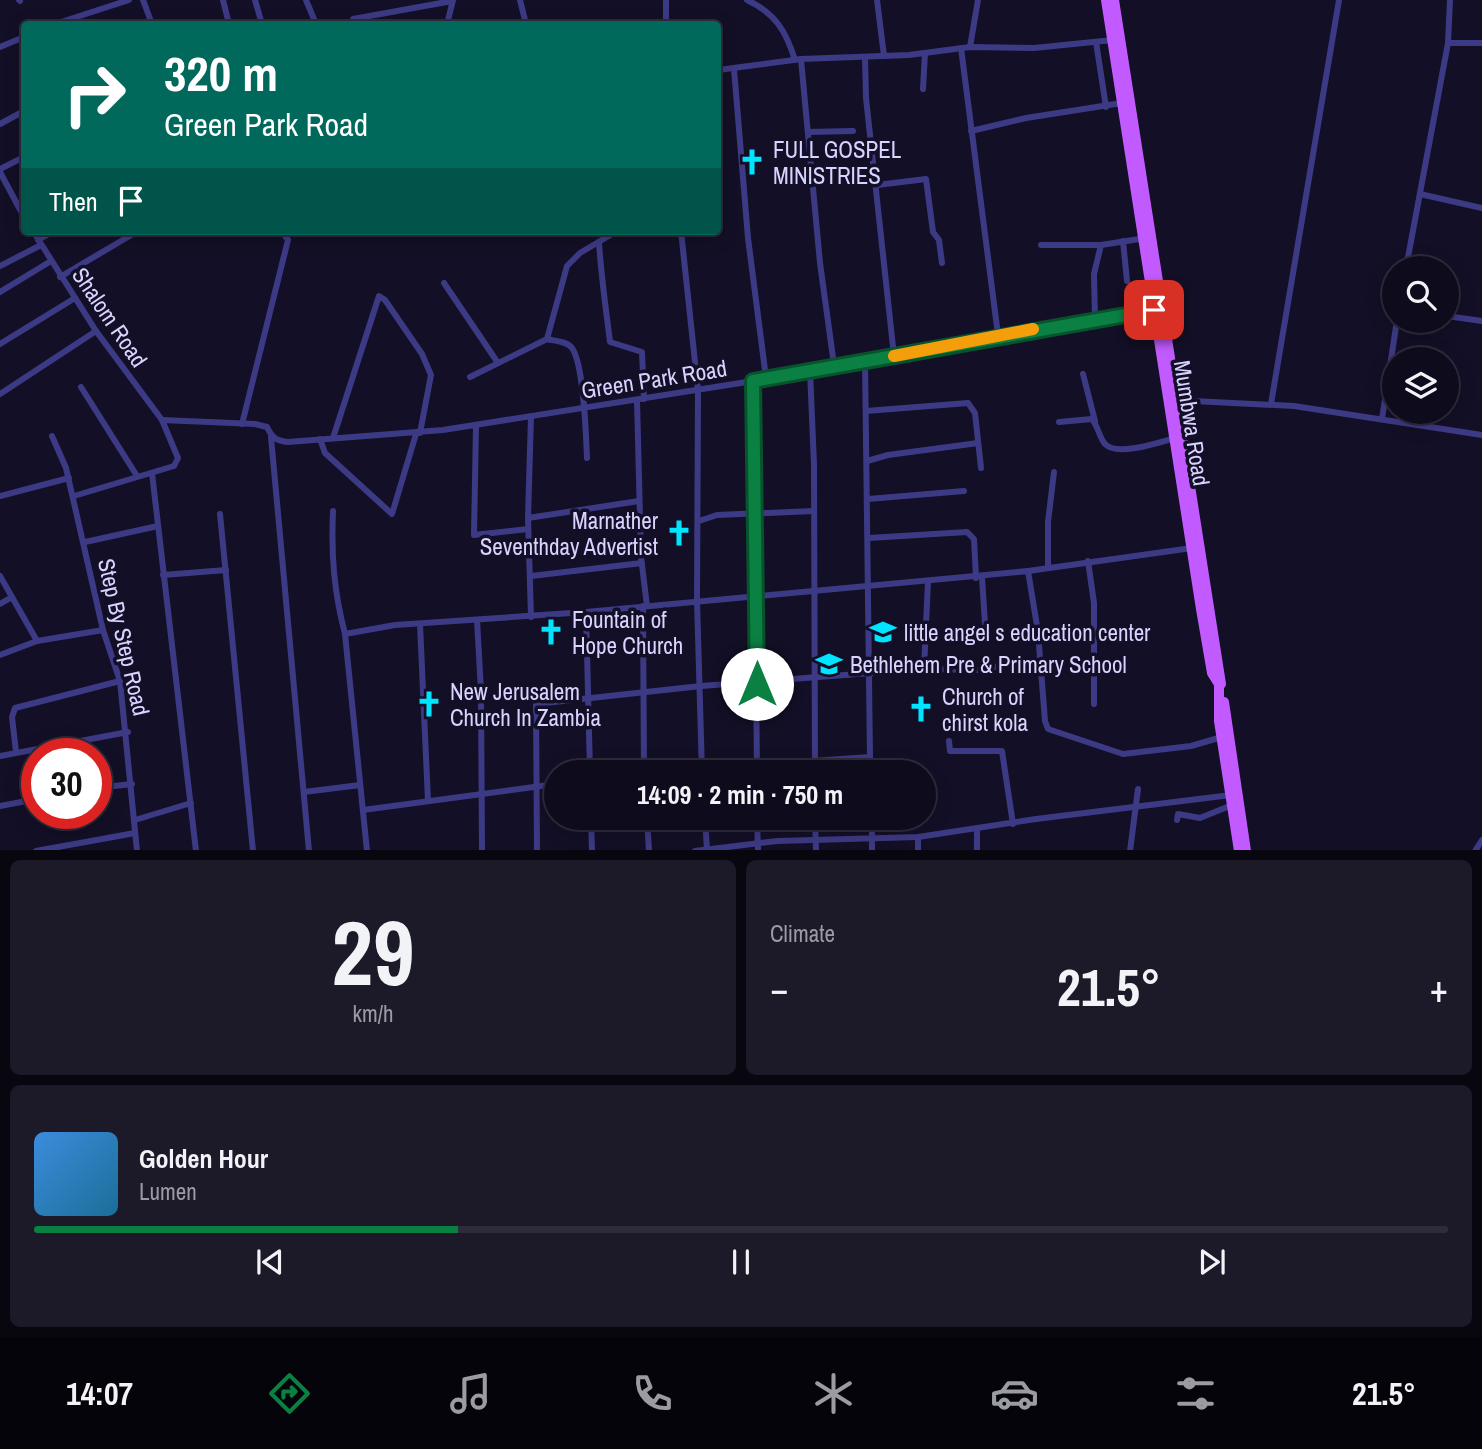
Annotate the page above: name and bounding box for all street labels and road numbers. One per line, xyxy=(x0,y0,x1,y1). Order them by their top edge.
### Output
street label: Shalom Road xyxy=(65,261,155,373)
street label: Green Park Road xyxy=(579,352,729,406)
street label: Mumbwa Road xyxy=(1167,358,1217,488)
street label: Step By Step Road xyxy=(91,555,157,719)

